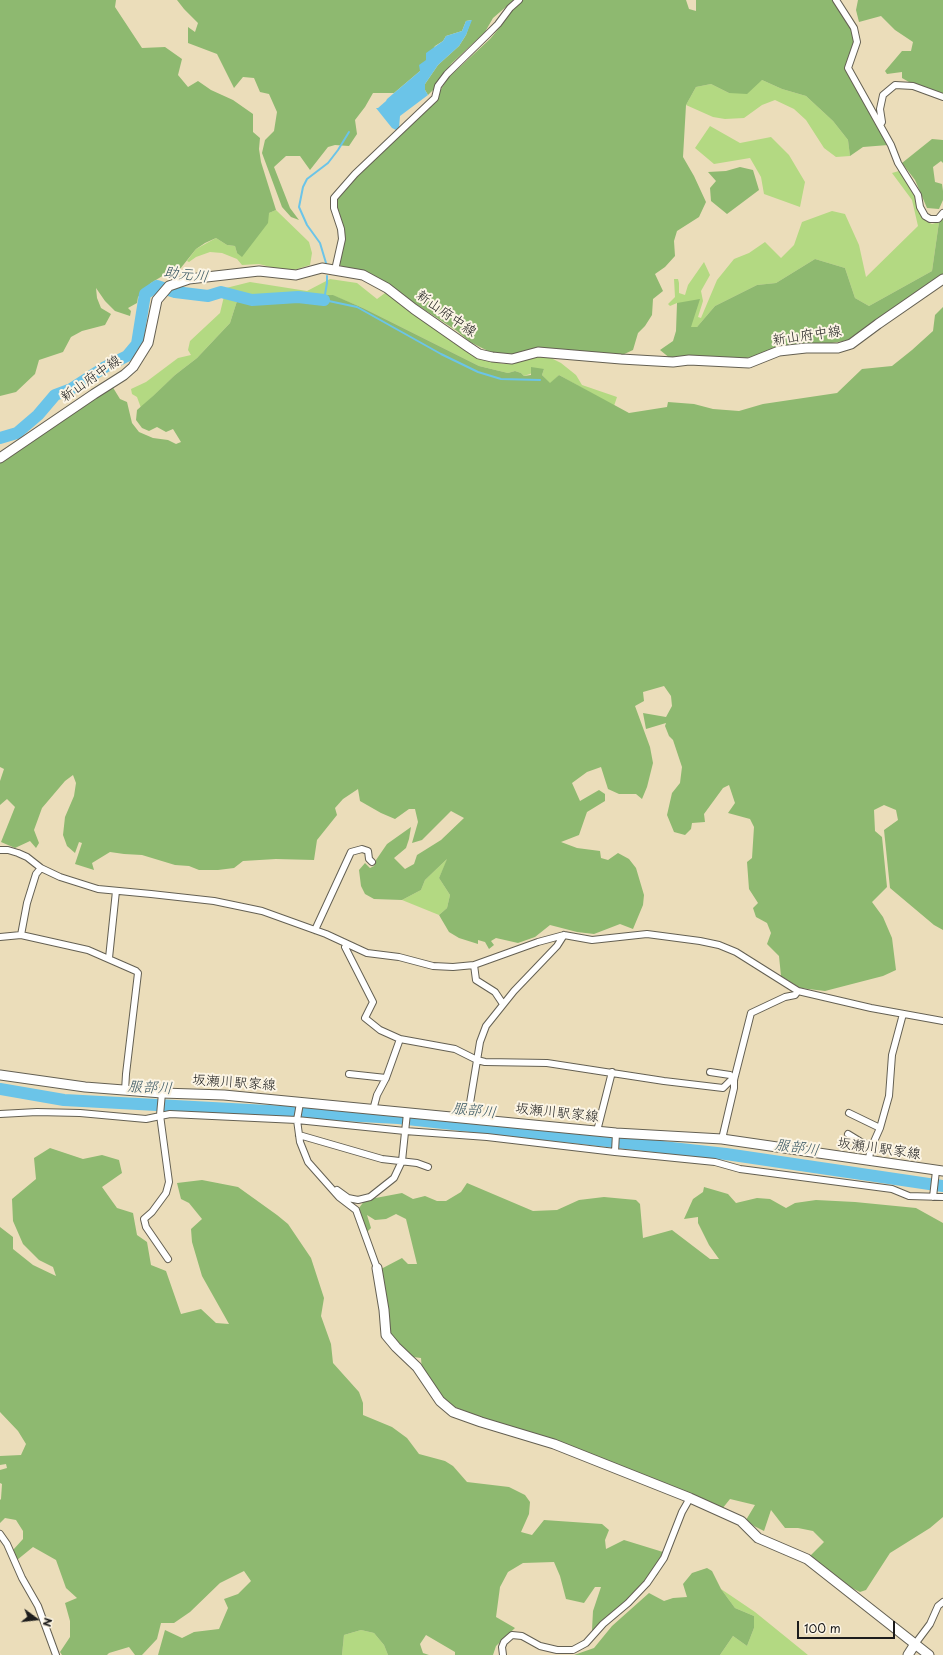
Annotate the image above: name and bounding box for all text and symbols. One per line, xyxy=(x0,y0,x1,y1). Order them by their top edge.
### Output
water label: 助元川 xyxy=(163,263,209,287)
street label: 新山府中線 xyxy=(413,287,479,341)
street label: 新山府中線 xyxy=(771,323,843,349)
street label: 新山府中線 xyxy=(58,352,124,406)
street label: 坂瀬川駅家線 xyxy=(192,1072,276,1094)
water label: 服部川 xyxy=(127,1078,173,1098)
water label: 服部川 xyxy=(451,1100,497,1122)
street label: 坂瀬川駅家線 xyxy=(514,1100,600,1126)
street label: 坂瀬川駅家線 xyxy=(836,1135,922,1163)
water label: 服部川 xyxy=(773,1136,821,1160)
north arrow xyxy=(16,1599,56,1639)
scale bar xyxy=(799,1613,897,1639)
text: N xyxy=(39,1616,57,1629)
text: 100 m xyxy=(804,1619,841,1637)

